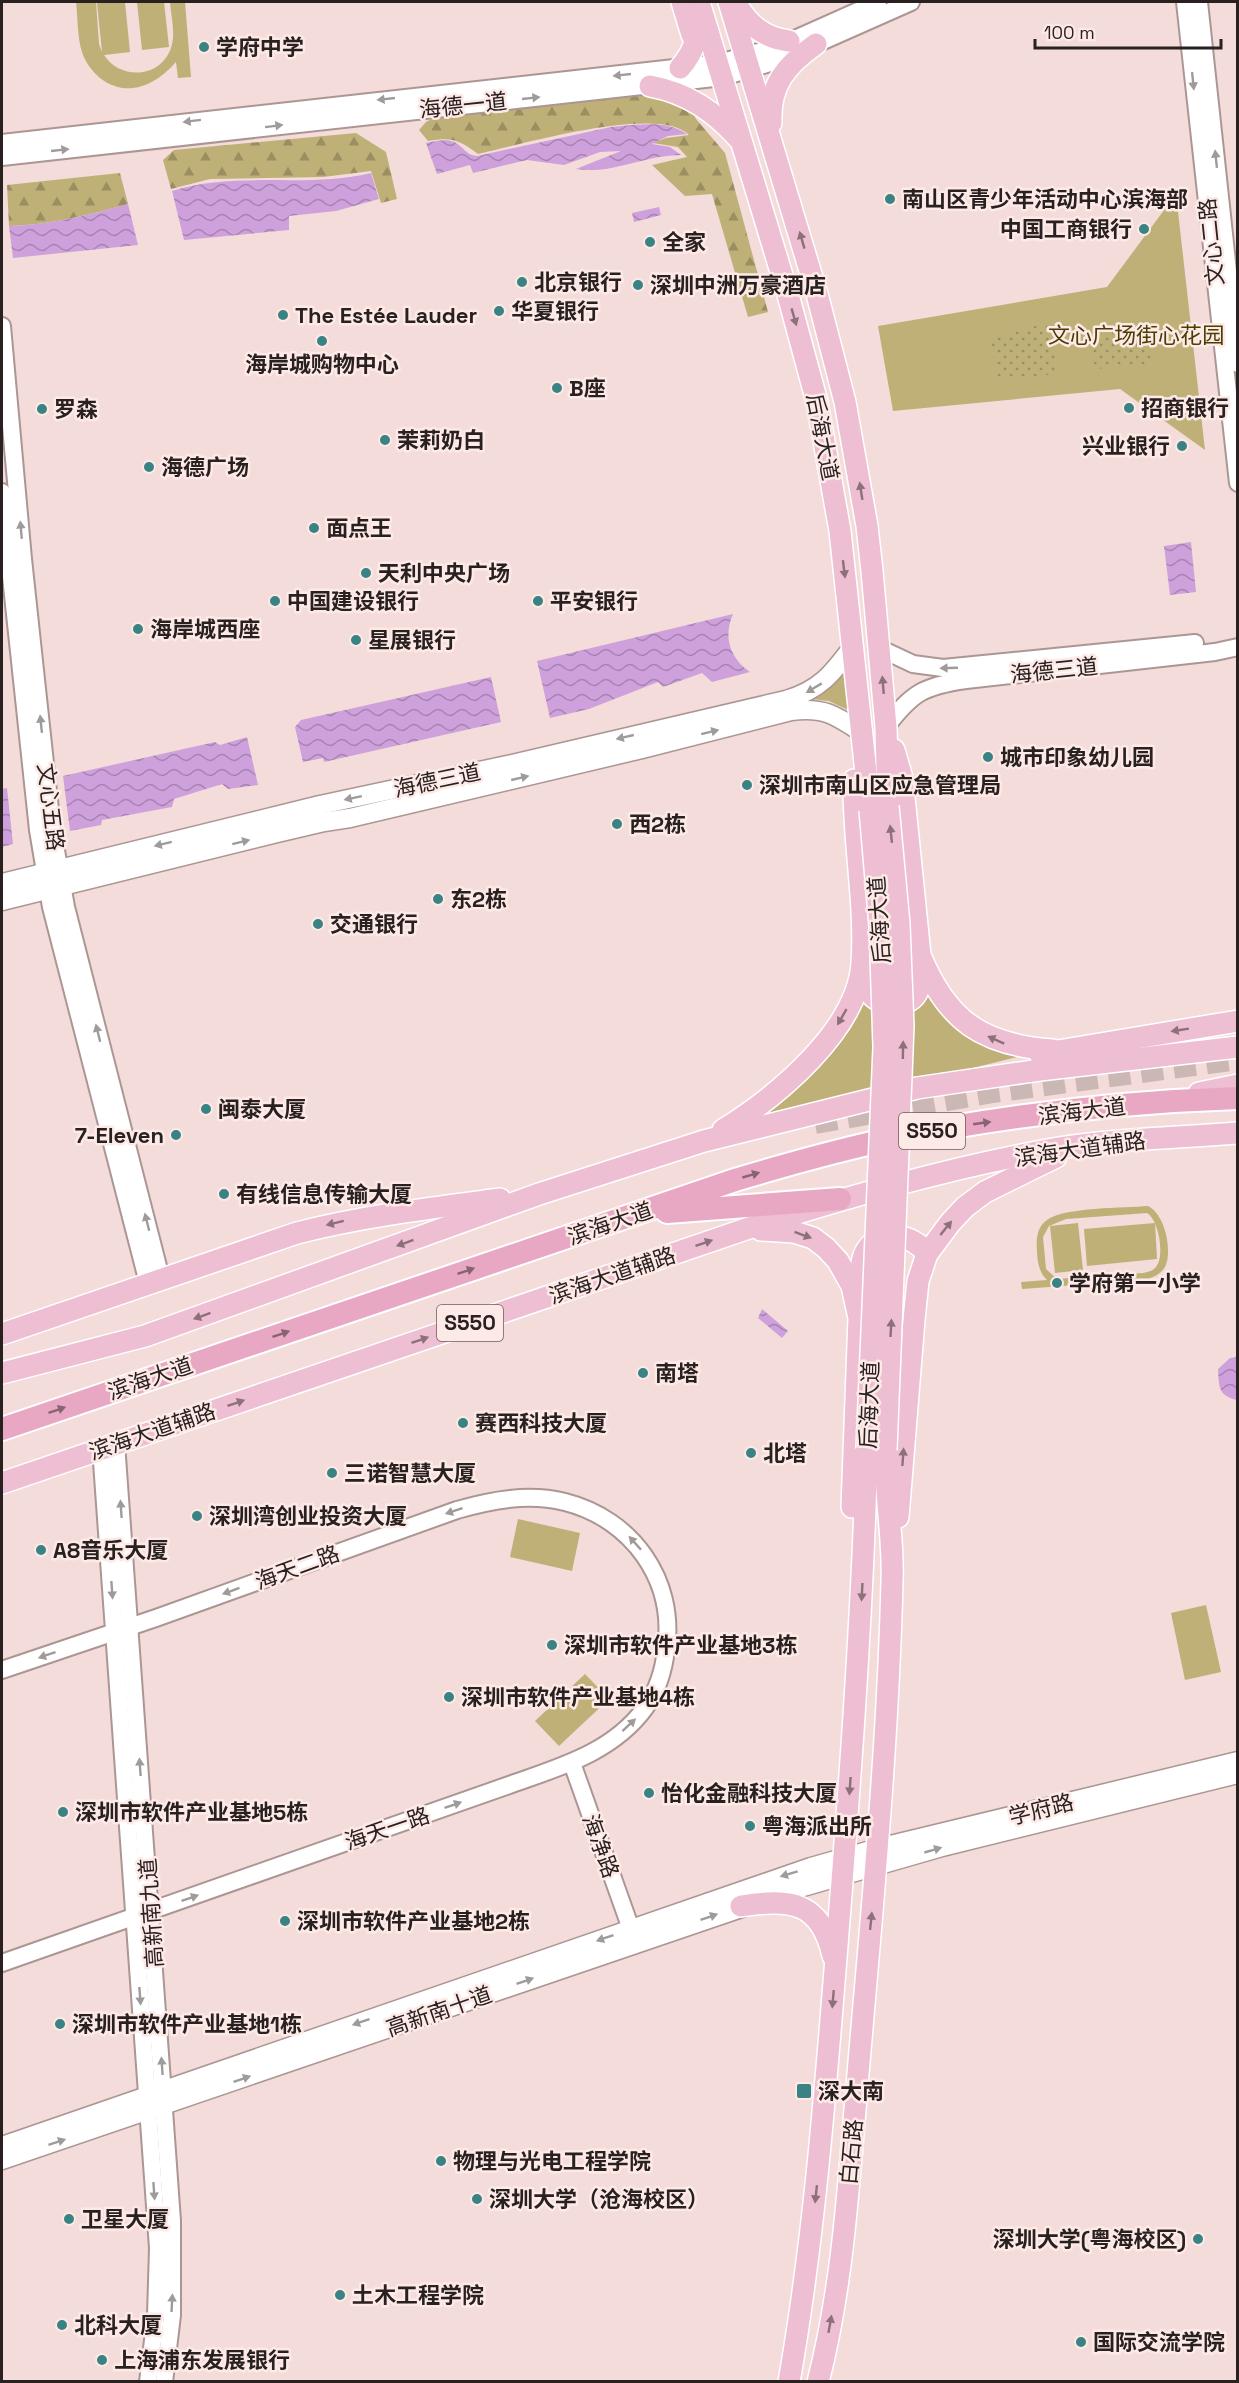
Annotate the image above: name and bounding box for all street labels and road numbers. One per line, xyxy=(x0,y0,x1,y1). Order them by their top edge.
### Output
street label: 海德一道 xyxy=(418,86,508,124)
street label: 文心二路 xyxy=(1192,197,1230,287)
street label: 后海大道 xyxy=(801,391,845,483)
street label: 海德三道 xyxy=(1009,651,1099,689)
street label: 海德三道 xyxy=(391,757,483,803)
street label: 文心五路 xyxy=(32,762,70,852)
street label: 后海大道 xyxy=(862,875,896,965)
street label: 滨海大道 xyxy=(1037,1092,1127,1130)
road number: S550 xyxy=(899,1113,965,1149)
street label: 滨海大道辅路 xyxy=(1013,1126,1147,1172)
street label: 滨海大道 xyxy=(564,1195,656,1251)
street label: 滨海大道辅路 xyxy=(545,1240,679,1310)
road number: S550 xyxy=(437,1305,503,1341)
street label: 滨海大道 xyxy=(104,1350,196,1406)
street label: 后海大道 xyxy=(853,1361,885,1449)
street label: 滨海大道辅路 xyxy=(85,1396,219,1466)
street label: 海天二路 xyxy=(251,1539,343,1595)
street label: 学府路 xyxy=(1006,1787,1076,1831)
street label: 海天一路 xyxy=(341,1800,433,1856)
street label: 海净路 xyxy=(577,1810,625,1882)
street label: 高新南九道 xyxy=(133,1857,169,1969)
street label: 高新南十道 xyxy=(382,1980,496,2042)
street label: 白石路 xyxy=(834,2118,868,2186)

